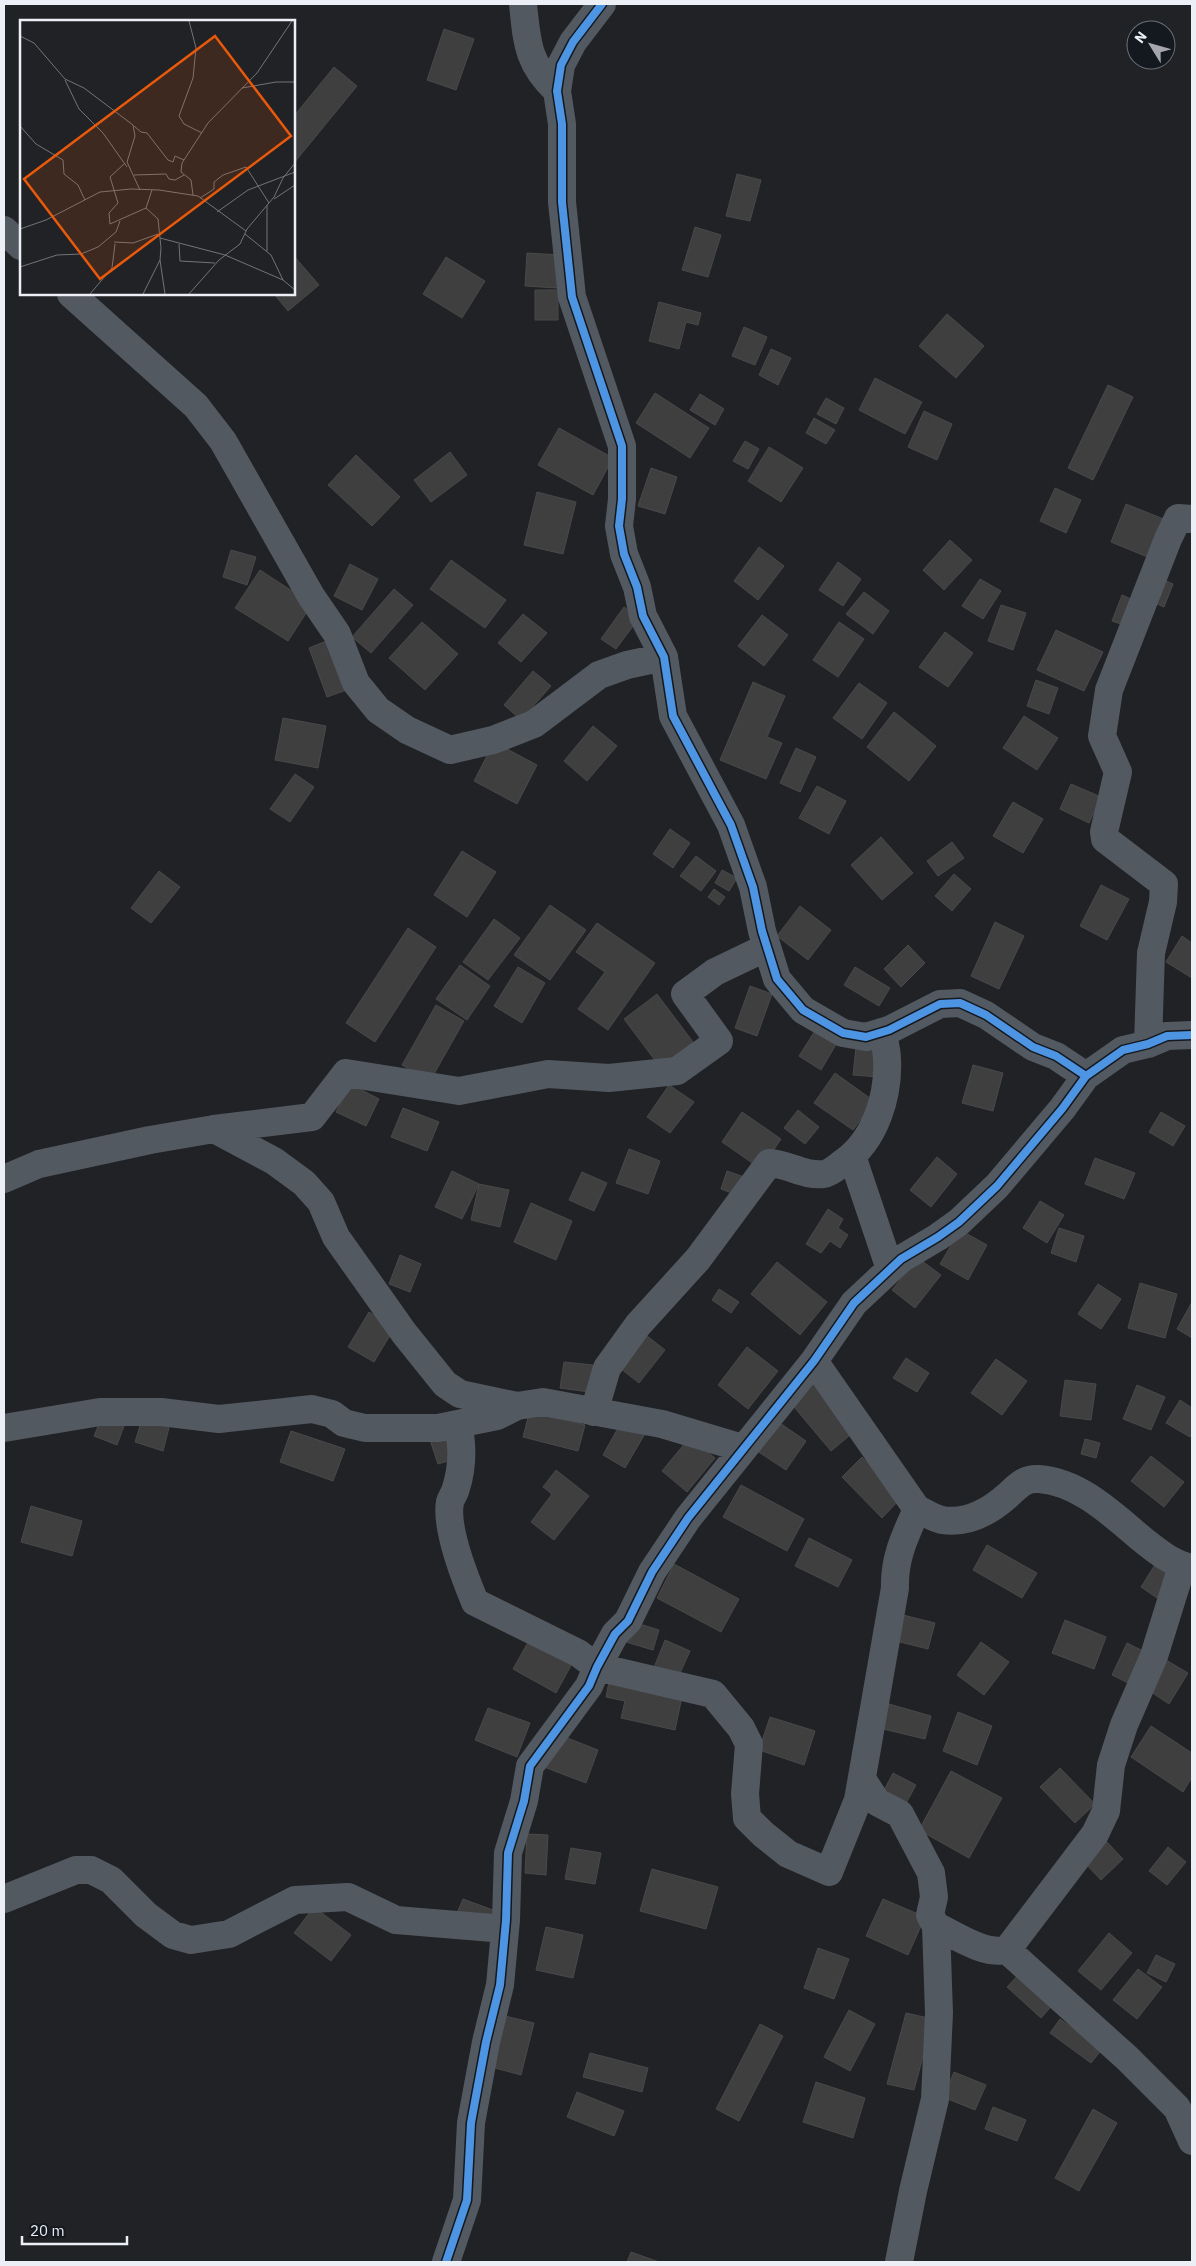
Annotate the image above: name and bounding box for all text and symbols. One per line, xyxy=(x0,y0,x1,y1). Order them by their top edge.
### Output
inset map xyxy=(20,20,295,295)
north arrow xyxy=(1126,20,1176,70)
text: N xyxy=(1130,28,1151,47)
scale bar xyxy=(22,2214,128,2246)
text: 20 m xyxy=(30,2221,65,2240)

